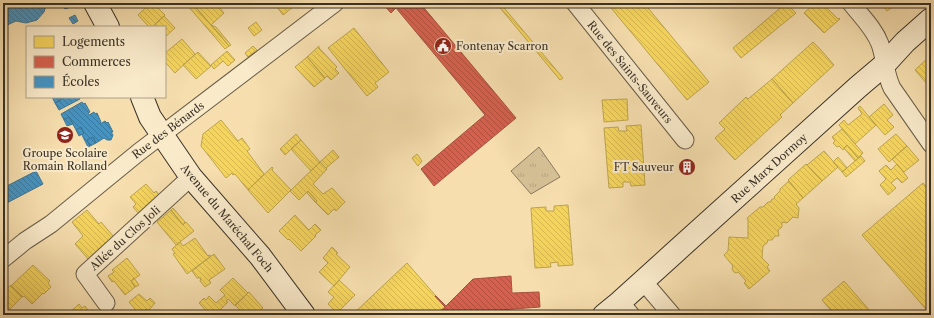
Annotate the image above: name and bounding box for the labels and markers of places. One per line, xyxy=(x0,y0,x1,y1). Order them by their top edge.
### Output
public building icon: Fontenay Scarron xyxy=(433,36,453,56)
place label: Fontenay Scarron xyxy=(456,39,549,53)
school or university icon: Groupe Scolaire Romain Rolland xyxy=(55,125,75,145)
place label: Groupe Scolaire Romain Rolland xyxy=(23,146,108,173)
building icon: FT Sauveur xyxy=(677,157,697,177)
place label: FT Sauveur xyxy=(614,160,674,174)

